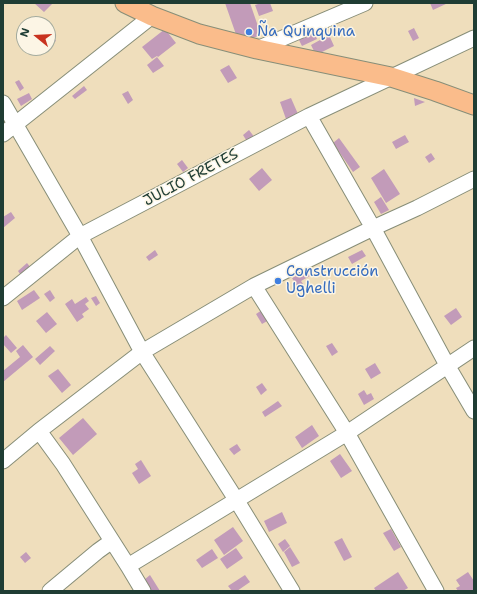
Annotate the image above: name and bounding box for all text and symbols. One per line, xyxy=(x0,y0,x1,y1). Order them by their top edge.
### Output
north arrow xyxy=(16,16,56,56)
place label: Ña Quinquina xyxy=(257,23,355,41)
text: N xyxy=(17,26,34,39)
marker: Ña Quinquina xyxy=(244,27,254,37)
street label: JULIO FRETES xyxy=(141,145,241,211)
place label: Construcción Ughelli xyxy=(286,263,378,298)
marker: Construcción Ughelli xyxy=(273,276,283,286)

